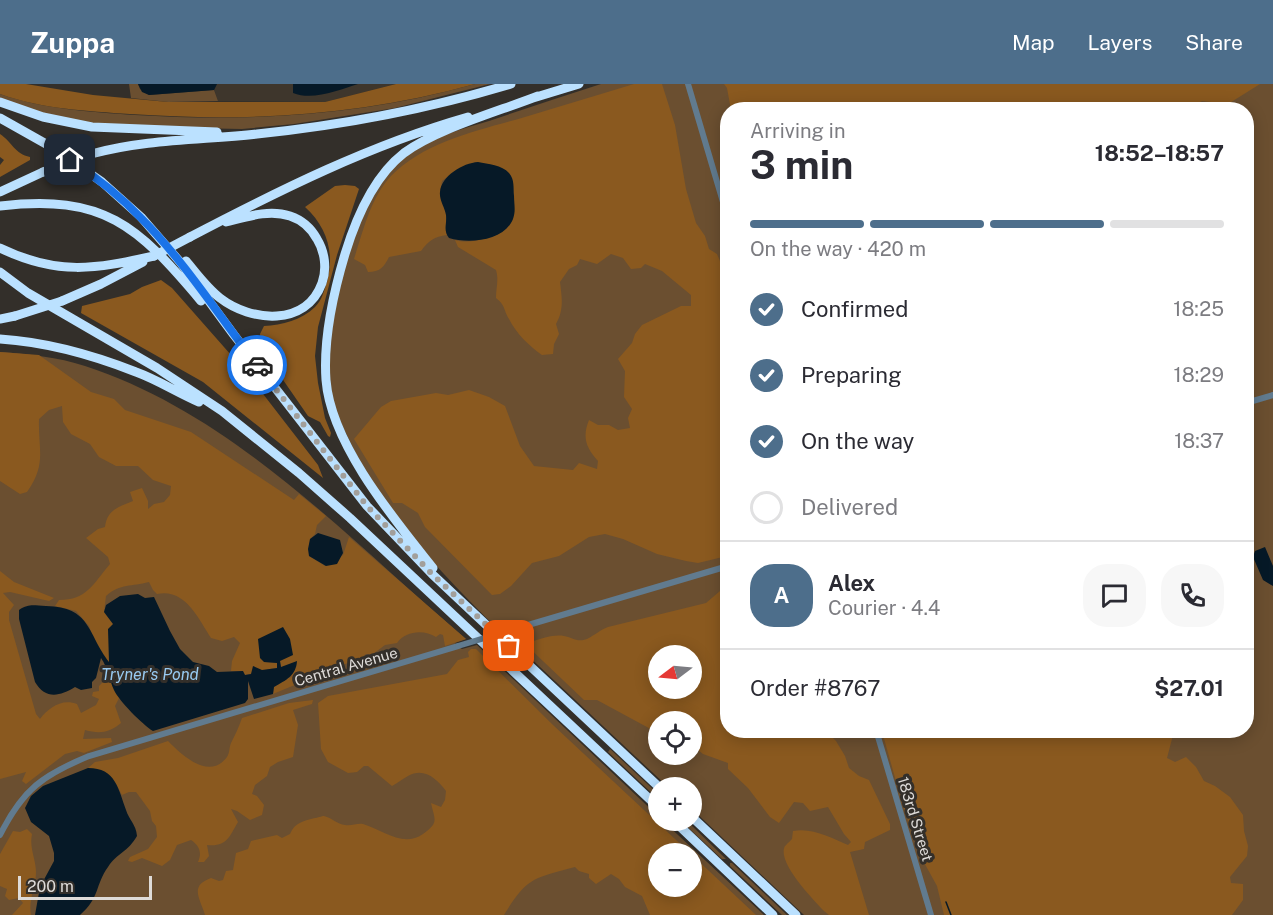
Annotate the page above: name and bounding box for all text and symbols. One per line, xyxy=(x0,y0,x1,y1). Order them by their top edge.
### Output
text: Zuppa xyxy=(30,26,115,59)
text: Map xyxy=(1012,30,1055,55)
text: Layers xyxy=(1088,30,1152,55)
text: Share xyxy=(1185,30,1243,55)
text: Arriving in xyxy=(750,119,845,143)
pin xyxy=(44,134,95,185)
text: 18:52–18:57 xyxy=(1095,140,1224,166)
text: 3 min xyxy=(750,142,853,188)
icon: home xyxy=(53,143,86,176)
text: On the way · 420 m xyxy=(750,237,926,261)
icon: check xyxy=(750,293,783,326)
text: Confirmed xyxy=(801,296,908,322)
text: 18:25 xyxy=(1173,297,1224,321)
courier xyxy=(227,335,287,395)
icon: car xyxy=(241,349,274,382)
icon: check xyxy=(750,359,783,392)
text: Preparing xyxy=(801,362,902,388)
text: 18:29 xyxy=(1174,363,1224,387)
icon: check xyxy=(750,425,783,458)
text: On the way xyxy=(801,428,914,454)
text: 18:37 xyxy=(1174,429,1224,453)
text: Delivered xyxy=(801,494,898,520)
button: chat xyxy=(1083,564,1146,627)
button: phone xyxy=(1161,564,1224,627)
text: Alex xyxy=(828,570,875,596)
text: A xyxy=(774,582,789,608)
text: Courier · 4.4 xyxy=(828,596,940,620)
pin xyxy=(483,620,534,671)
icon: bag xyxy=(492,629,525,662)
street label: Central Avenue xyxy=(292,644,399,689)
north arrow xyxy=(648,645,702,699)
map controls xyxy=(648,645,702,897)
water label: Tryner's Pond xyxy=(101,665,200,684)
text: Order #8767 xyxy=(750,675,880,701)
text: $27.01 xyxy=(1154,675,1224,701)
button: locate xyxy=(648,711,702,765)
street label: 183rd Street xyxy=(895,775,936,863)
button: + xyxy=(648,777,702,831)
button: − xyxy=(648,843,702,897)
scale bar xyxy=(18,873,152,900)
text: 200 m xyxy=(27,877,74,896)

